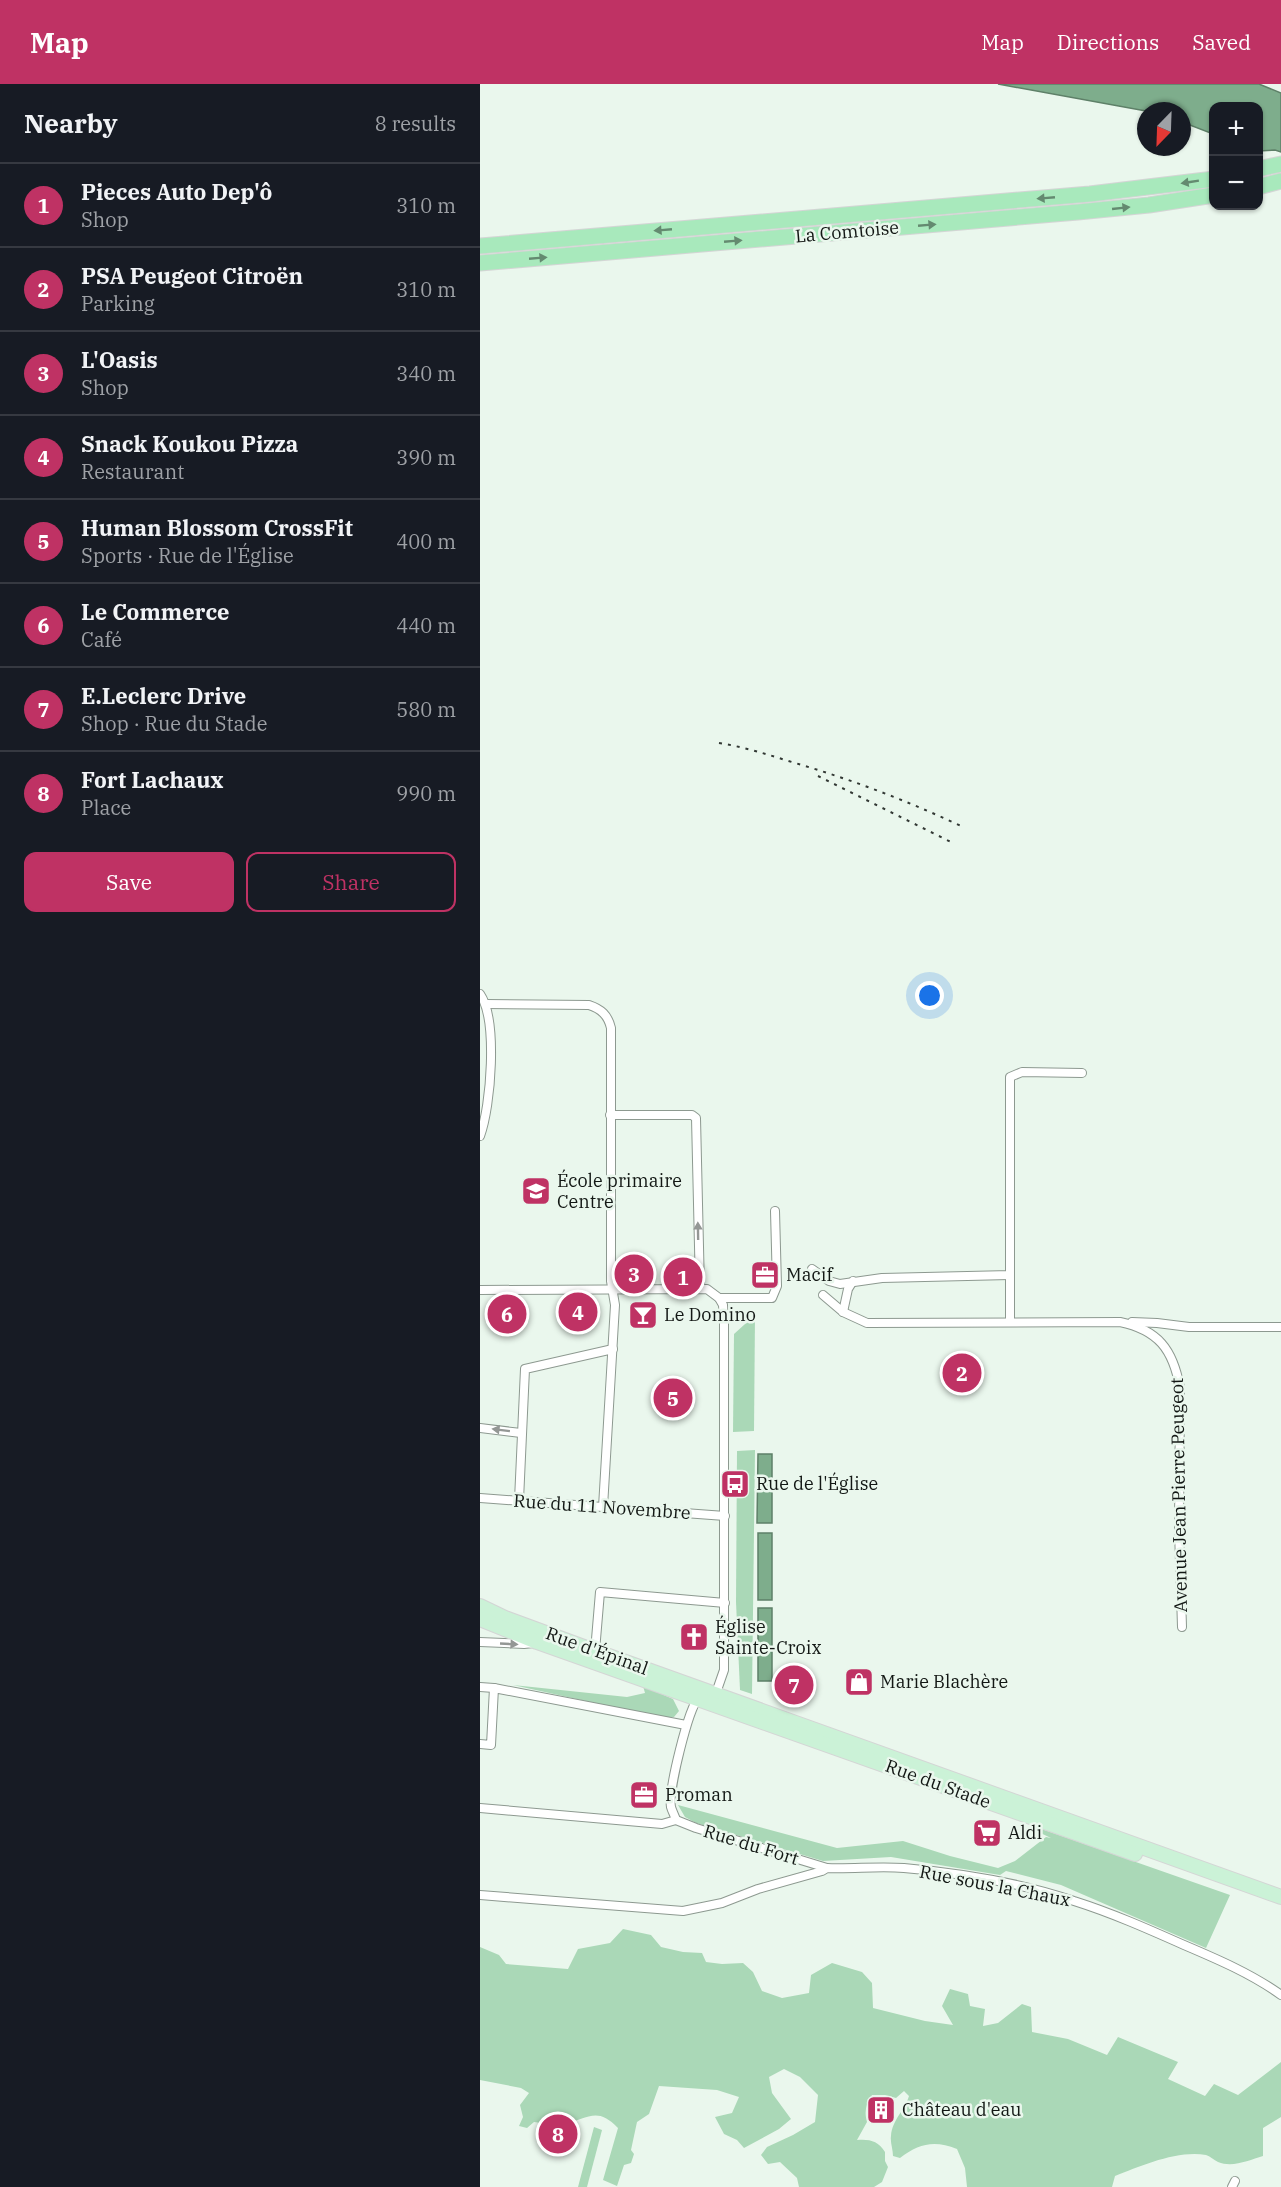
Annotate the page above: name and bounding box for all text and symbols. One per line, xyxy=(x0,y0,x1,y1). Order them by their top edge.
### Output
text: Map xyxy=(30,24,89,61)
text: Map xyxy=(981,28,1024,56)
text: Directions xyxy=(1057,28,1159,56)
text: Saved xyxy=(1192,28,1251,56)
north arrow xyxy=(1137,102,1191,156)
map controls xyxy=(1209,102,1263,210)
button: + xyxy=(1209,102,1263,156)
text: Nearby xyxy=(24,106,118,140)
text: 8 results xyxy=(375,110,456,137)
button: − xyxy=(1209,156,1263,210)
text: Pieces Auto Dep'ô xyxy=(81,177,272,206)
one-way arrow xyxy=(1180,178,1199,187)
text: 1 xyxy=(38,192,50,219)
text: 310 m xyxy=(396,192,456,219)
one-way arrow xyxy=(1036,193,1055,203)
one-way arrow xyxy=(1112,203,1131,213)
text: Shop xyxy=(81,206,129,233)
street label: La Comtoise xyxy=(794,216,900,247)
one-way arrow xyxy=(917,220,936,230)
one-way arrow xyxy=(653,225,672,235)
one-way arrow xyxy=(723,236,742,246)
one-way arrow xyxy=(529,253,548,263)
text: PSA Peugeot Citroën xyxy=(81,261,303,290)
text: 2 xyxy=(38,276,50,303)
text: 310 m xyxy=(396,276,456,303)
text: Parking xyxy=(81,290,155,317)
text: L'Oasis xyxy=(81,345,158,374)
text: 3 xyxy=(38,360,50,387)
text: 340 m xyxy=(396,360,456,387)
text: Shop xyxy=(81,374,129,401)
text: Snack Koukou Pizza xyxy=(81,429,298,458)
text: 4 xyxy=(38,444,50,471)
text: 390 m xyxy=(396,444,456,471)
text: Restaurant xyxy=(81,458,184,485)
text: Human Blossom CrossFit xyxy=(81,513,353,542)
text: 5 xyxy=(38,528,50,555)
text: 400 m xyxy=(396,528,456,555)
text: Sports · Rue de l'Église xyxy=(81,542,294,569)
text: Le Commerce xyxy=(81,597,230,626)
text: 6 xyxy=(38,612,50,639)
text: 440 m xyxy=(396,612,456,639)
text: Café xyxy=(81,626,122,653)
text: E.Leclerc Drive xyxy=(81,681,246,710)
text: 7 xyxy=(38,696,50,723)
text: 580 m xyxy=(396,696,456,723)
text: Shop · Rue du Stade xyxy=(81,710,267,737)
text: Fort Lachaux xyxy=(81,765,224,794)
text: 8 xyxy=(38,780,50,807)
text: 990 m xyxy=(396,780,456,807)
text: Place xyxy=(81,794,131,821)
button: Save xyxy=(24,852,234,912)
button: Share xyxy=(246,852,456,912)
your location xyxy=(915,981,944,1010)
place label: École primaire Centre xyxy=(557,1169,682,1213)
school or university icon: École primaire Centre xyxy=(520,1175,552,1207)
one-way arrow xyxy=(694,1221,703,1240)
pin: 3 xyxy=(614,1252,654,1296)
pin: 1 xyxy=(664,1254,702,1300)
office icon: Macif xyxy=(749,1259,781,1291)
place label: Macif xyxy=(786,1263,834,1286)
pin: 4 xyxy=(558,1290,598,1334)
pin: 6 xyxy=(488,1292,526,1336)
bar icon: Le Domino xyxy=(627,1299,659,1331)
place label: Le Domino xyxy=(664,1303,756,1326)
pin: 2 xyxy=(942,1350,982,1396)
pin: 5 xyxy=(654,1376,692,1420)
street label: Avenue Jean Pierre Peugeot xyxy=(1165,1377,1192,1613)
one-way arrow xyxy=(491,1426,510,1435)
bus stop icon: Rue de l'Église xyxy=(719,1468,751,1500)
place label: Rue de l'Église xyxy=(756,1472,878,1495)
street label: Rue du 11 Novembre xyxy=(513,1489,691,1524)
place label: Église Sainte-Croix xyxy=(715,1615,822,1659)
street label: Rue d'Épinal xyxy=(543,1621,651,1680)
church icon: Église Sainte-Croix xyxy=(678,1621,710,1653)
one-way arrow xyxy=(499,1639,518,1648)
pin: 7 xyxy=(774,1662,814,1708)
shop icon: Marie Blachère xyxy=(843,1666,875,1698)
place label: Marie Blachère xyxy=(880,1670,1008,1693)
street label: Rue du Stade xyxy=(882,1754,994,1813)
office icon: Proman xyxy=(628,1779,660,1811)
place label: Proman xyxy=(665,1783,733,1806)
supermarket icon: Aldi xyxy=(971,1817,1003,1849)
street label: Rue du Fort xyxy=(701,1819,802,1870)
place label: Aldi xyxy=(1008,1821,1043,1844)
street label: Rue sous la Chaux xyxy=(918,1860,1073,1911)
building icon: Château d'eau xyxy=(865,2094,897,2126)
place label: Château d'eau xyxy=(902,2098,1021,2121)
pin: 8 xyxy=(538,2112,578,2156)

